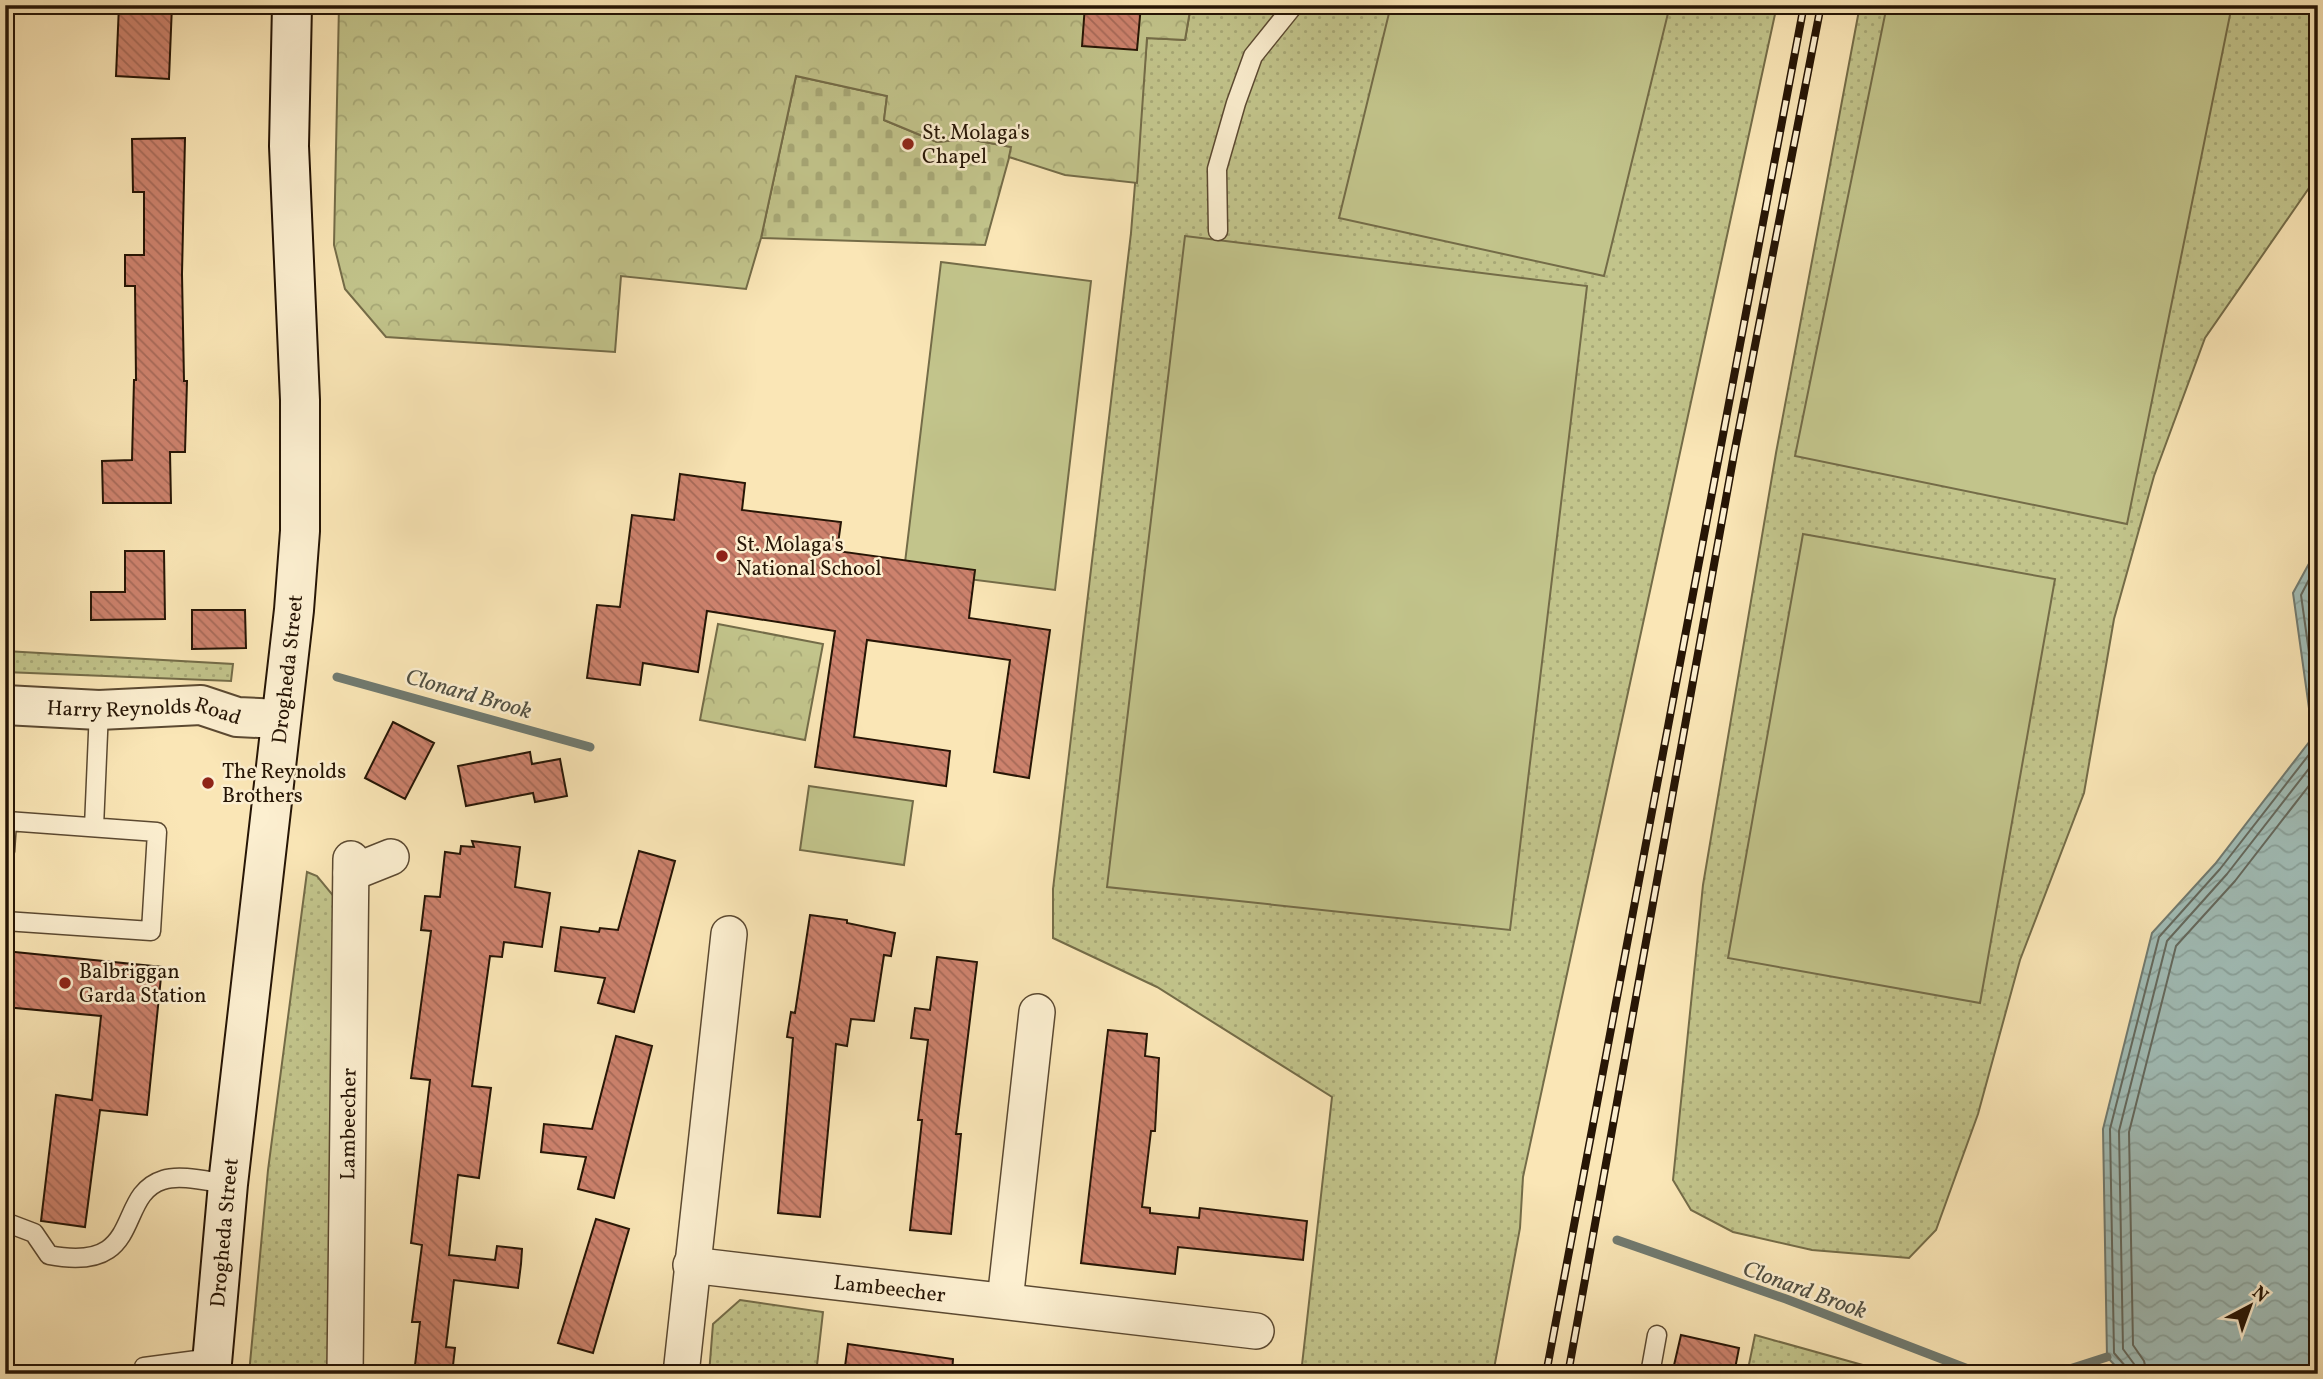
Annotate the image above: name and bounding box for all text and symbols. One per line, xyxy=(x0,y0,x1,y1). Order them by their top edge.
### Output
place label: St. Molaga's Chapel xyxy=(922,119,1030,172)
marker: St. Molaga's Chapel xyxy=(900,136,916,152)
place label: St. Molaga's National School xyxy=(736,531,881,584)
marker: St. Molaga's National School xyxy=(714,548,730,564)
street label: Drogheda Street xyxy=(266,593,311,746)
water label: Clonard Brook xyxy=(401,662,536,728)
street label: Harry Reynolds Road xyxy=(46,691,245,733)
place label: The Reynolds Brothers xyxy=(222,758,346,811)
marker: The Reynolds Brothers xyxy=(200,775,216,791)
place label: Balbriggan Garda Station xyxy=(79,958,207,1011)
marker: Balbriggan Garda Station xyxy=(57,975,73,991)
street label: Lambeecher xyxy=(334,1067,365,1180)
street label: Drogheda Street xyxy=(204,1156,247,1309)
water label: Clonard Brook xyxy=(1738,1254,1871,1328)
street label: Lambeecher xyxy=(832,1269,947,1311)
north arrow xyxy=(2214,1270,2284,1340)
text: N xyxy=(2246,1280,2274,1309)

